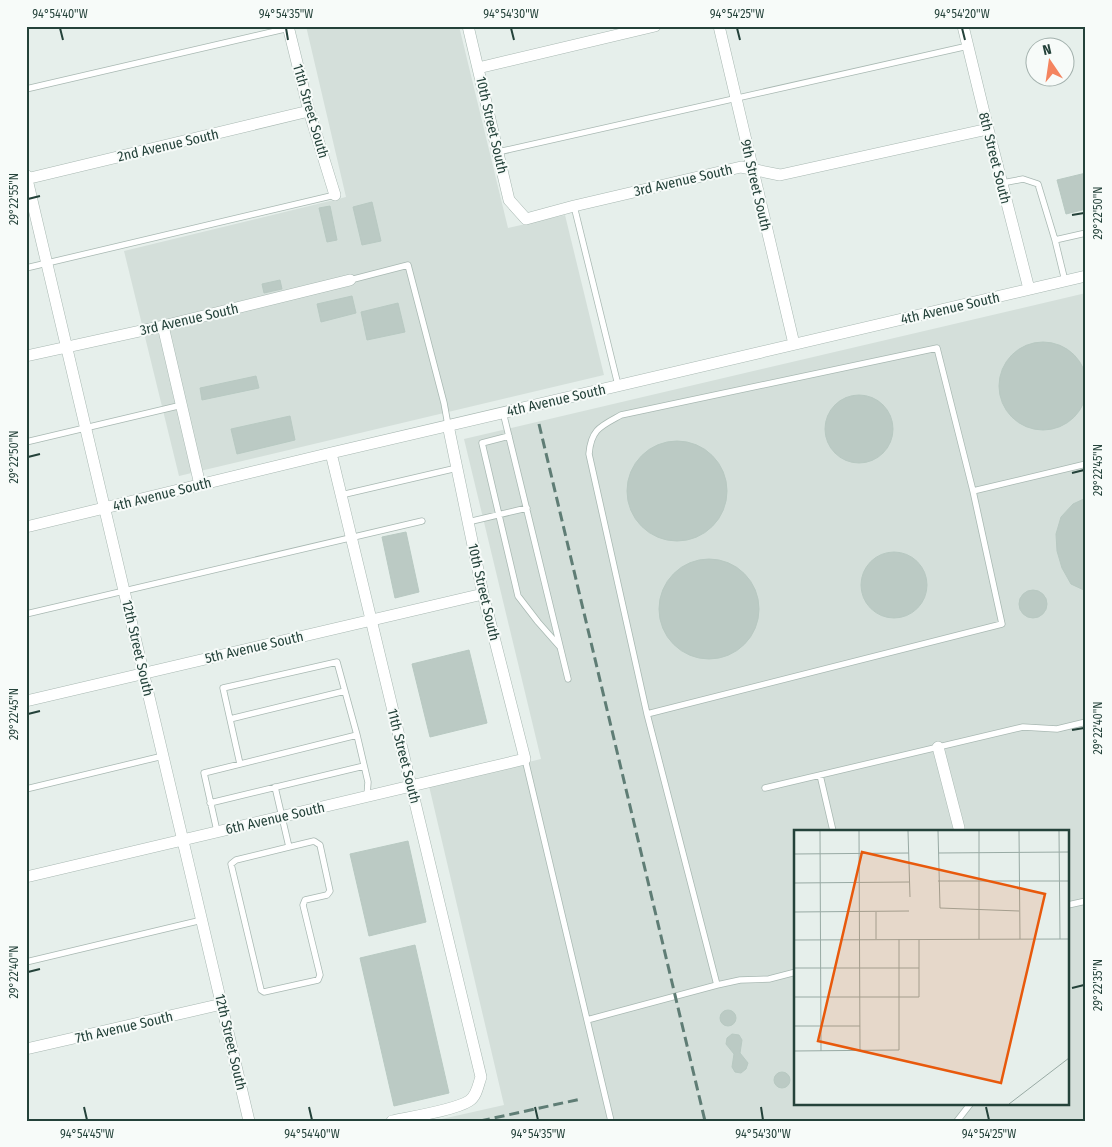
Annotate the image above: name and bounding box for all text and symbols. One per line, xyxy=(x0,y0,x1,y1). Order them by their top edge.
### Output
text: 94°54'40"W xyxy=(32,7,88,21)
text: 94°54'35"W xyxy=(259,7,313,21)
text: 94°54'30"W xyxy=(483,7,539,21)
text: 94°54'25"W xyxy=(710,7,764,21)
text: 94°54'20"W xyxy=(934,7,990,21)
north arrow xyxy=(1024,38,1074,88)
text: N xyxy=(1041,41,1053,59)
street label: 11th Street South xyxy=(289,62,332,160)
street label: 10th Street South xyxy=(472,75,511,175)
street label: 8th Street South xyxy=(975,111,1014,206)
street label: 2nd Avenue South xyxy=(116,126,220,165)
street label: 9th Street South xyxy=(737,138,774,233)
street label: 3rd Avenue South xyxy=(632,161,734,200)
text: 29°22'55"N xyxy=(7,173,21,225)
text: 29°22'50"N xyxy=(1091,186,1105,240)
street label: 4th Avenue South xyxy=(899,289,1001,328)
street label: 3rd Avenue South xyxy=(138,300,240,339)
street label: 4th Avenue South xyxy=(505,381,607,420)
text: 29°22'50"N xyxy=(7,430,21,484)
text: 29°22'45"N xyxy=(1091,444,1105,496)
street label: 4th Avenue South xyxy=(111,474,213,515)
street label: 10th Street South xyxy=(464,542,503,642)
street label: 12th Street South xyxy=(118,598,157,698)
street label: 5th Avenue South xyxy=(203,628,305,667)
text: 29°22'45"N xyxy=(7,688,21,740)
text: 29°22'40"N xyxy=(1091,702,1105,754)
street label: 11th Street South xyxy=(384,707,424,805)
street label: 6th Avenue South xyxy=(224,799,326,838)
inset map xyxy=(794,830,1070,1104)
text: 29°22'40"N xyxy=(7,946,21,998)
text: 29°22'35"N xyxy=(1091,959,1105,1011)
street label: 12th Street South xyxy=(211,992,250,1092)
street label: 7th Avenue South xyxy=(74,1008,175,1047)
text: 94°54'45"W xyxy=(60,1127,114,1141)
text: 94°54'40"W xyxy=(284,1127,340,1141)
text: 94°54'35"W xyxy=(511,1127,565,1141)
text: 94°54'30"W xyxy=(735,1127,791,1141)
text: 94°54'25"W xyxy=(962,1127,1016,1141)

